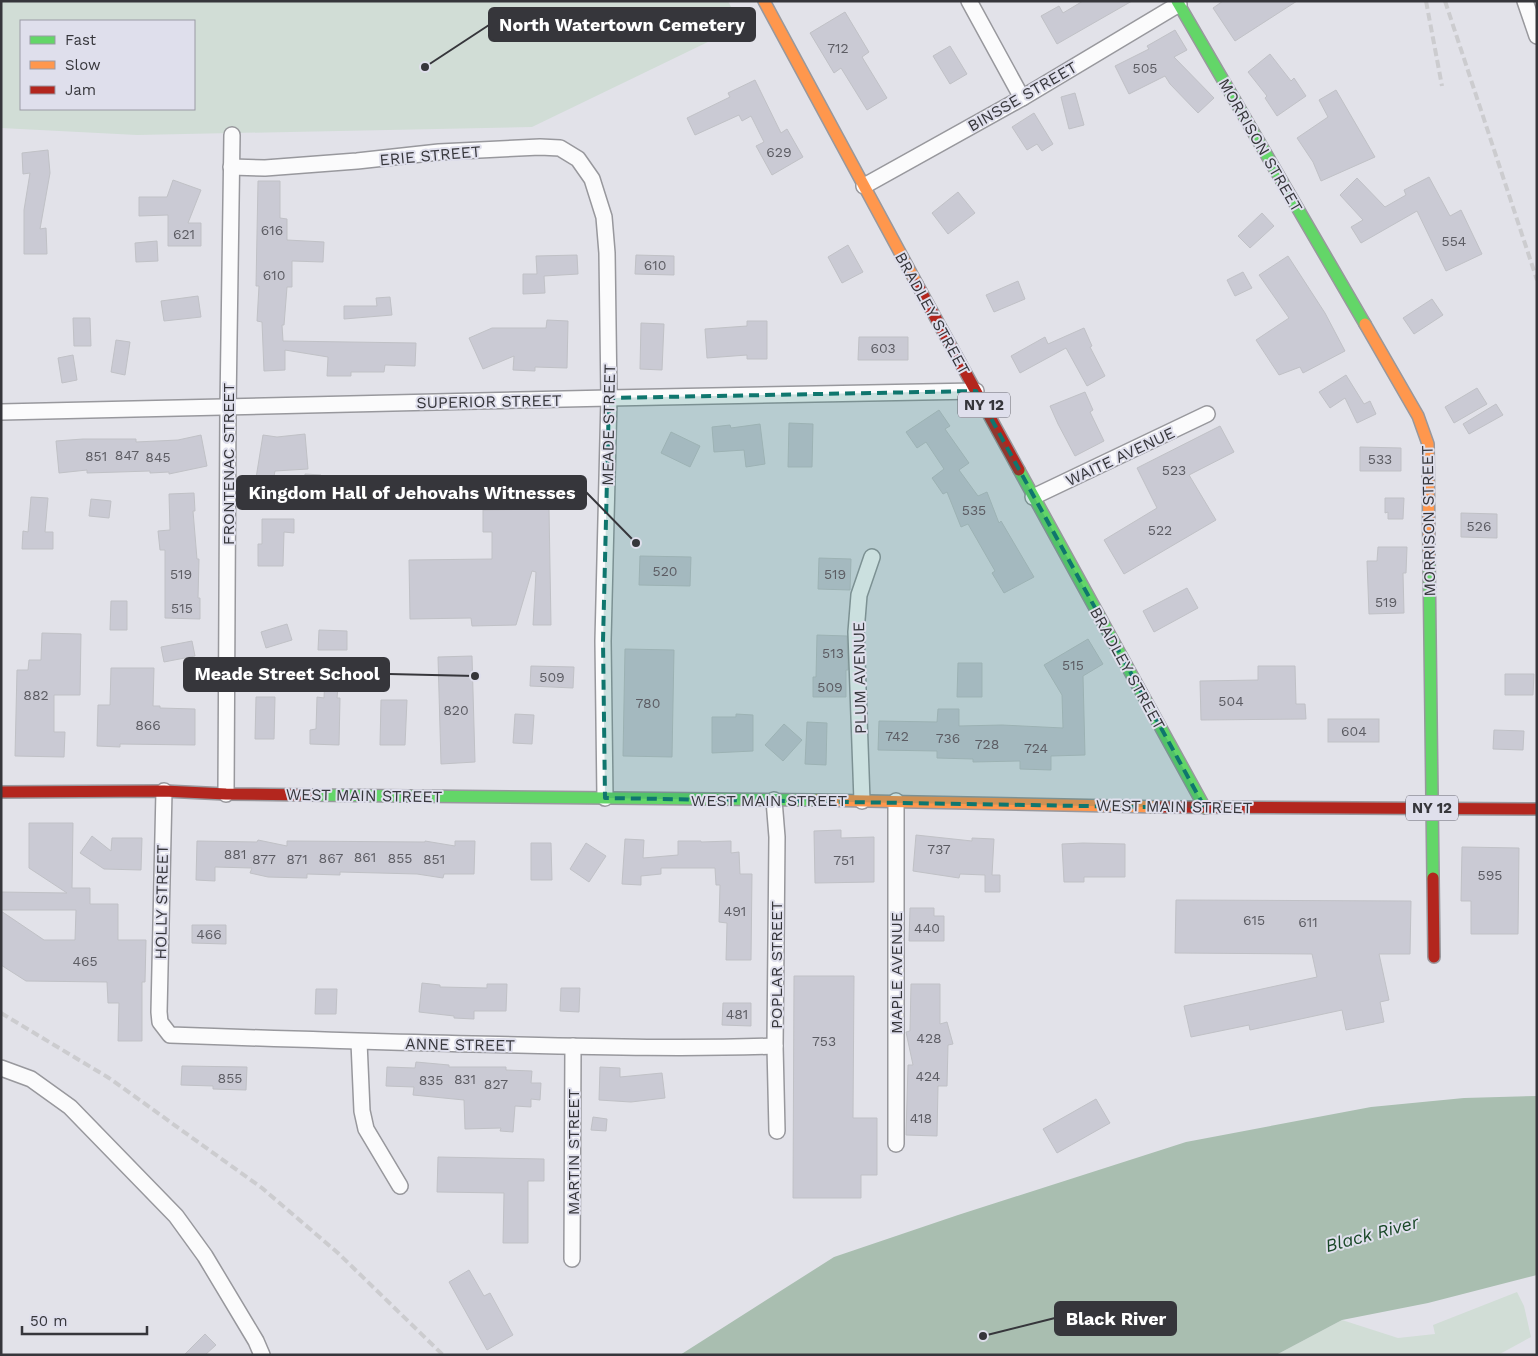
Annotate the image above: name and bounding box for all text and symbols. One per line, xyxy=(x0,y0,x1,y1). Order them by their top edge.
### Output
callout: North Watertown Cemetery xyxy=(489,8,755,41)
text: North Watertown Cemetery xyxy=(499,14,746,35)
legend xyxy=(20,20,195,110)
text: Fast xyxy=(65,31,97,49)
house number: 712 xyxy=(827,40,849,56)
text: Slow xyxy=(65,56,101,74)
street label: BINSSE STREET xyxy=(964,57,1081,135)
house number: 505 xyxy=(1132,60,1158,76)
street label: MORRISON STREET xyxy=(1215,75,1307,216)
text: Jam xyxy=(65,81,96,99)
street label: ERIE STREET xyxy=(379,142,482,169)
house number: 629 xyxy=(766,144,792,160)
house number: 616 xyxy=(261,222,283,238)
house number: 621 xyxy=(173,226,195,242)
house number: 554 xyxy=(1442,233,1466,249)
street label: BRADLEY STREET xyxy=(891,249,974,378)
house number: 610 xyxy=(644,257,666,273)
house number: 610 xyxy=(263,267,285,283)
house number: 603 xyxy=(870,340,896,356)
street label: MEADE STREET xyxy=(598,364,619,486)
street label: FRONTENAC STREET xyxy=(219,382,238,545)
street label: SUPERIOR STREET xyxy=(416,391,562,412)
road number: NY 12 xyxy=(958,392,1010,418)
street label: WAITE AVENUE xyxy=(1063,423,1178,490)
street label: MORRISON STREET xyxy=(1418,445,1439,597)
house number: 847 xyxy=(115,447,139,463)
house number: 851 xyxy=(85,448,107,464)
house number: 845 xyxy=(145,449,171,465)
house number: 533 xyxy=(1368,451,1392,467)
house number: 523 xyxy=(1162,462,1186,478)
callout: Kingdom Hall of Jehovahs Witnesses xyxy=(237,476,586,509)
text: Kingdom Hall of Jehovahs Witnesses xyxy=(248,482,576,503)
house number: 535 xyxy=(962,502,986,518)
house number: 526 xyxy=(1467,518,1491,534)
house number: 522 xyxy=(1148,522,1172,538)
house number: 520 xyxy=(652,563,678,579)
house number: 519 xyxy=(170,566,192,582)
house number: 519 xyxy=(824,566,846,582)
house number: 519 xyxy=(1375,594,1397,610)
house number: 515 xyxy=(171,600,193,616)
street label: BRADLEY STREET xyxy=(1086,604,1169,733)
street label: PLUM AVENUE xyxy=(849,622,870,734)
house number: 513 xyxy=(822,645,844,661)
house number: 515 xyxy=(1062,657,1084,673)
callout: Meade Street School xyxy=(184,658,389,691)
text: Meade Street School xyxy=(194,663,380,684)
house number: 509 xyxy=(539,669,565,685)
house number: 509 xyxy=(817,679,843,695)
house number: 882 xyxy=(23,687,49,703)
house number: 504 xyxy=(1218,693,1244,709)
house number: 780 xyxy=(636,695,660,711)
house number: 820 xyxy=(443,702,469,718)
house number: 866 xyxy=(135,717,161,733)
house number: 604 xyxy=(1341,723,1367,739)
house number: 742 xyxy=(885,728,909,744)
house number: 736 xyxy=(936,730,960,746)
house number: 728 xyxy=(975,736,999,752)
house number: 724 xyxy=(1024,740,1048,756)
street label: WEST MAIN STREET xyxy=(286,785,443,806)
street label: WEST MAIN STREET xyxy=(691,791,848,810)
street label: WEST MAIN STREET xyxy=(1096,796,1253,817)
road number: NY 12 xyxy=(1406,796,1458,820)
house number: 737 xyxy=(927,841,951,857)
street label: HOLLY STREET xyxy=(151,844,172,960)
house number: 881 xyxy=(224,846,246,862)
house number: 861 xyxy=(354,849,376,865)
house number: 867 xyxy=(319,850,344,866)
house number: 855 xyxy=(388,850,412,866)
house number: 877 xyxy=(252,851,276,867)
house number: 871 xyxy=(286,851,308,867)
house number: 851 xyxy=(423,851,445,867)
house number: 751 xyxy=(833,852,855,868)
house number: 595 xyxy=(1478,867,1502,883)
street label: POPLAR STREET xyxy=(767,901,786,1029)
house number: 491 xyxy=(724,903,746,919)
street label: MAPLE AVENUE xyxy=(887,912,906,1034)
house number: 615 xyxy=(1243,912,1265,928)
house number: 611 xyxy=(1298,914,1318,930)
house number: 440 xyxy=(914,920,940,936)
house number: 466 xyxy=(196,926,222,942)
house number: 465 xyxy=(72,953,98,969)
house number: 481 xyxy=(726,1006,748,1022)
house number: 428 xyxy=(916,1030,942,1046)
house number: 753 xyxy=(812,1033,836,1049)
street label: ANNE STREET xyxy=(405,1034,515,1055)
house number: 424 xyxy=(916,1068,940,1084)
house number: 855 xyxy=(218,1070,242,1086)
house number: 831 xyxy=(454,1071,476,1087)
house number: 835 xyxy=(419,1072,443,1088)
house number: 827 xyxy=(484,1076,508,1092)
street label: MARTIN STREET xyxy=(564,1089,583,1215)
house number: 418 xyxy=(910,1110,932,1126)
water label: Black River xyxy=(1323,1211,1422,1256)
callout: Black River xyxy=(1055,1302,1176,1335)
scale bar xyxy=(22,1304,148,1336)
text: Black River xyxy=(1066,1308,1167,1329)
text: 50 m xyxy=(30,1312,67,1330)

